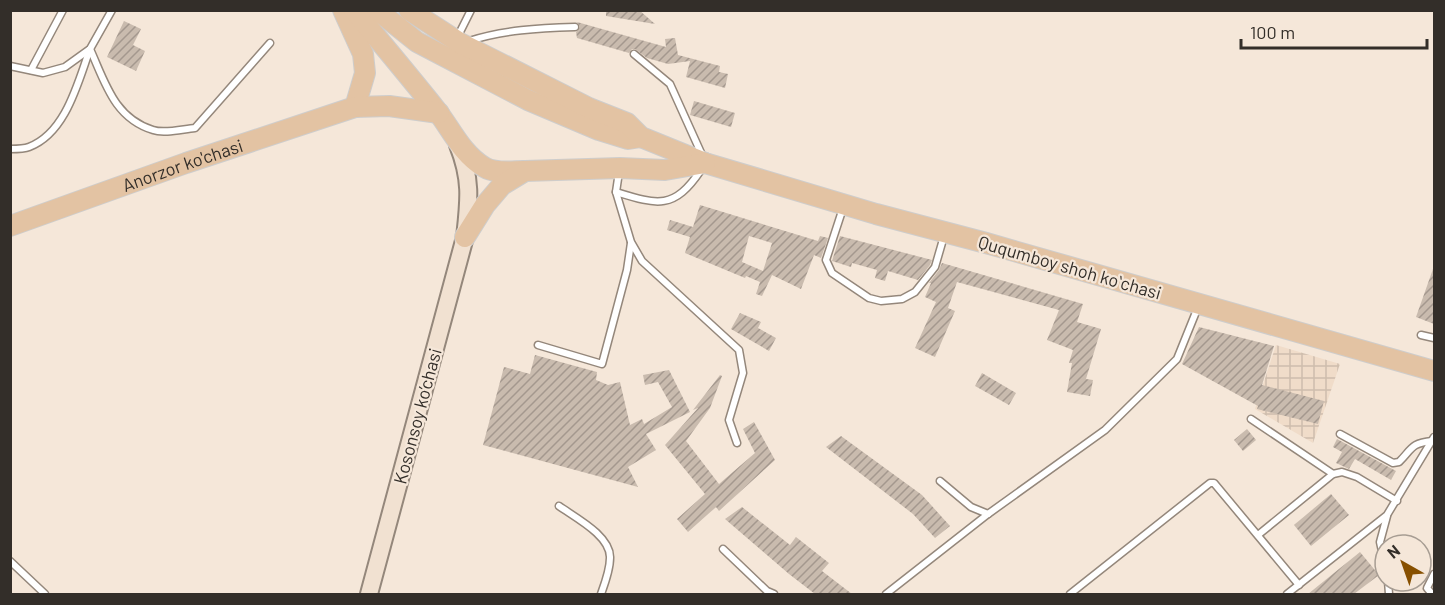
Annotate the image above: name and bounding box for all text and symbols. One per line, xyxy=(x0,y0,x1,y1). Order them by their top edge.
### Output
scale bar xyxy=(1241,12,1427,50)
text: 100 m xyxy=(1250,21,1295,43)
street label: Anorzor ko'chasi xyxy=(119,134,246,196)
street label: Ququmboy shoh koʻchasi xyxy=(976,230,1164,304)
street label: Kosonsoy ko’chasi xyxy=(388,346,446,486)
north arrow xyxy=(1373,533,1433,593)
text: N xyxy=(1383,540,1403,562)

